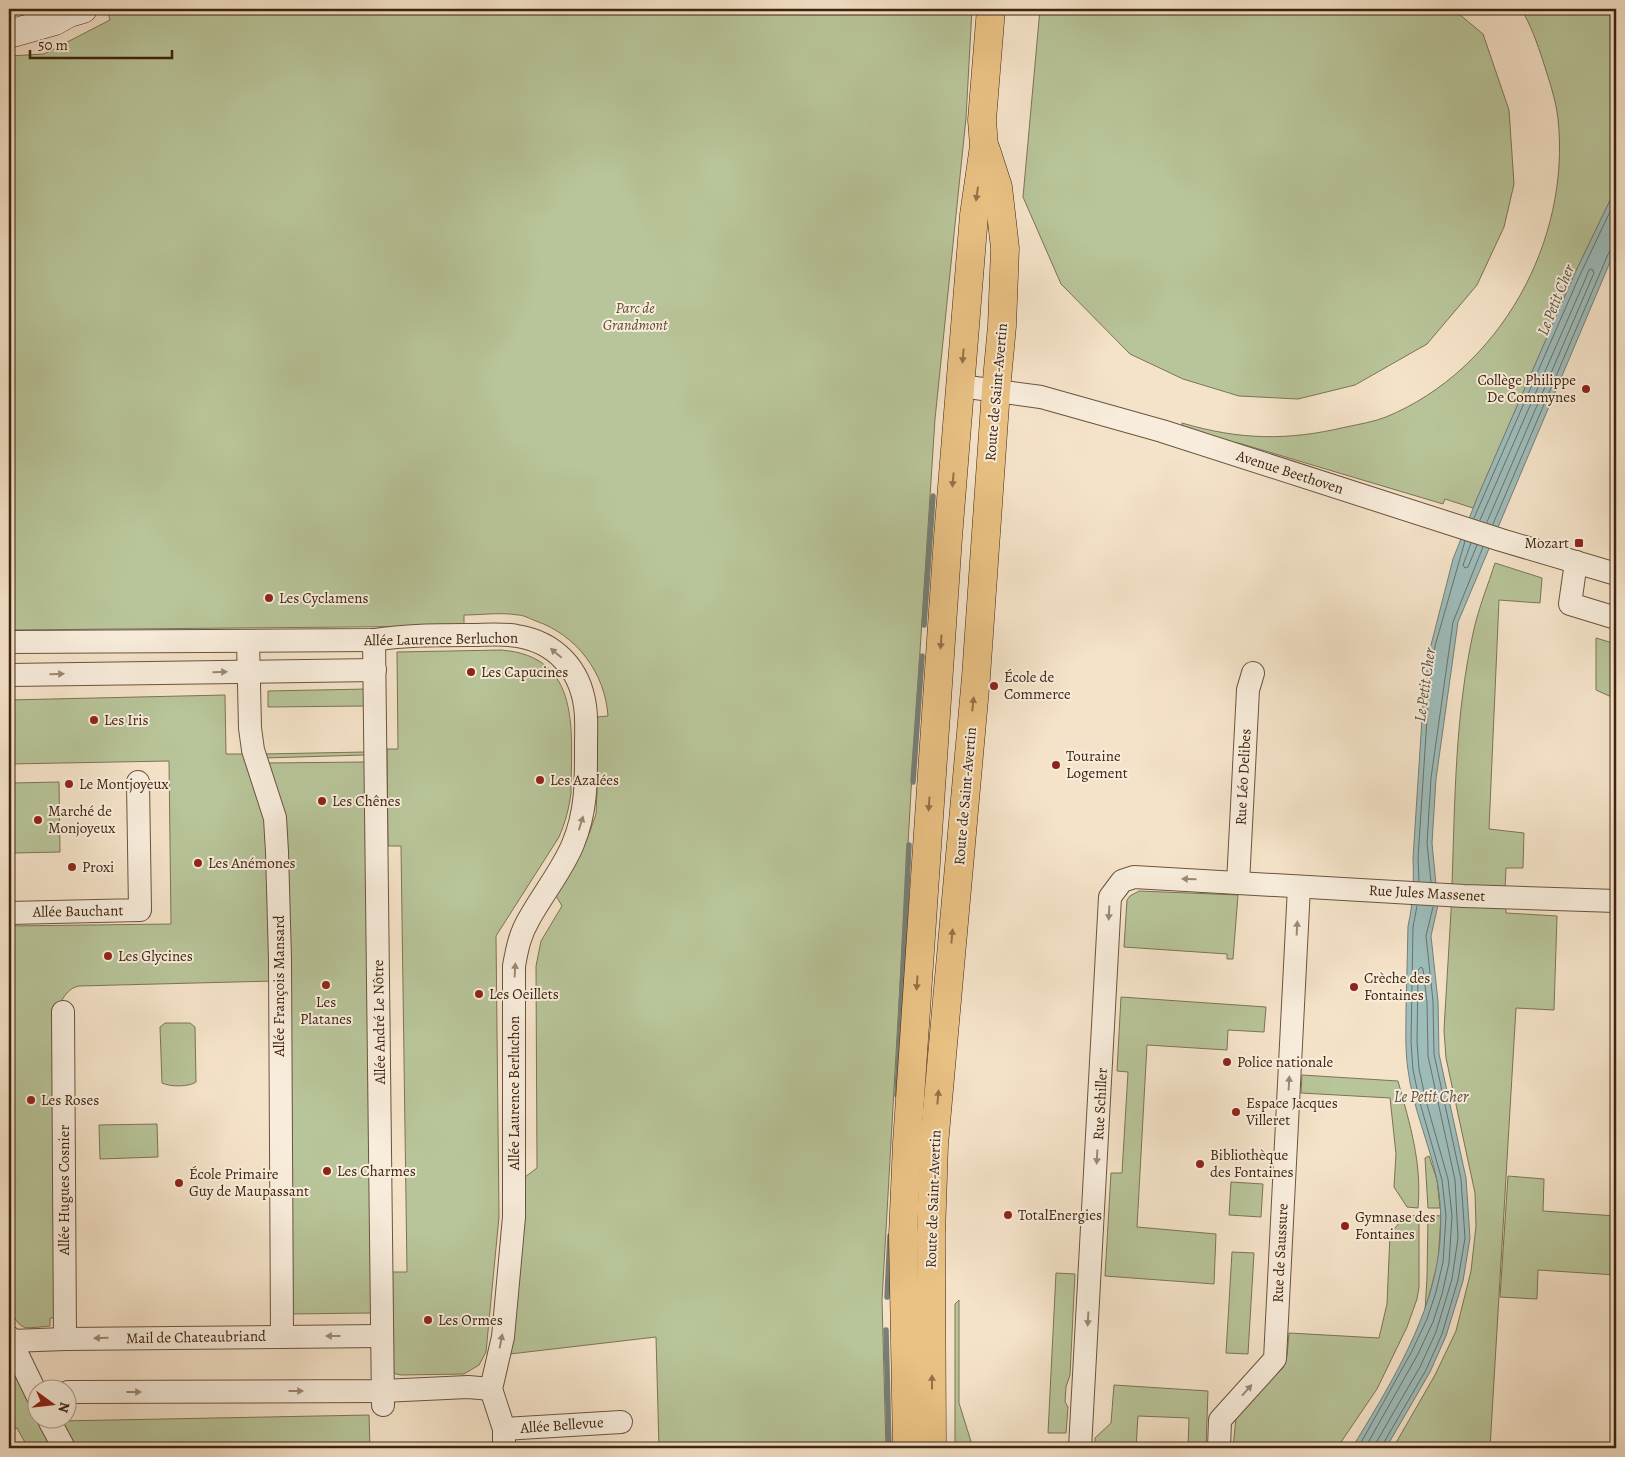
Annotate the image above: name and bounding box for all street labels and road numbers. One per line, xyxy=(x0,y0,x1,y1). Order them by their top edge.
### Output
street label: Route de Saint-Avertin xyxy=(980,322,1012,462)
street label: Avenue Beethoven xyxy=(1233,445,1346,499)
street label: Allée Laurence Berluchon xyxy=(363,628,518,650)
street label: Route de Saint-Avertin xyxy=(949,726,981,866)
street label: Rue Léo Delibes xyxy=(1230,728,1256,826)
street label: Rue Jules Massenet xyxy=(1368,880,1486,906)
street label: Allée Bauchant xyxy=(31,900,124,922)
street label: Allée François Mansard xyxy=(269,914,289,1058)
street label: Allée André Le Nôtre xyxy=(368,959,390,1086)
street label: Allée Laurence Berluchon xyxy=(504,1016,524,1171)
street label: Rue Schiller xyxy=(1088,1067,1112,1141)
street label: Allée Hugues Cosnier xyxy=(54,1125,74,1256)
street label: Route de Saint-Avertin xyxy=(921,1129,945,1269)
street label: Rue de Saussure xyxy=(1267,1203,1293,1303)
street label: Mail de Chateaubriand xyxy=(126,1326,267,1348)
street label: Allée Bellevue xyxy=(519,1412,605,1438)

